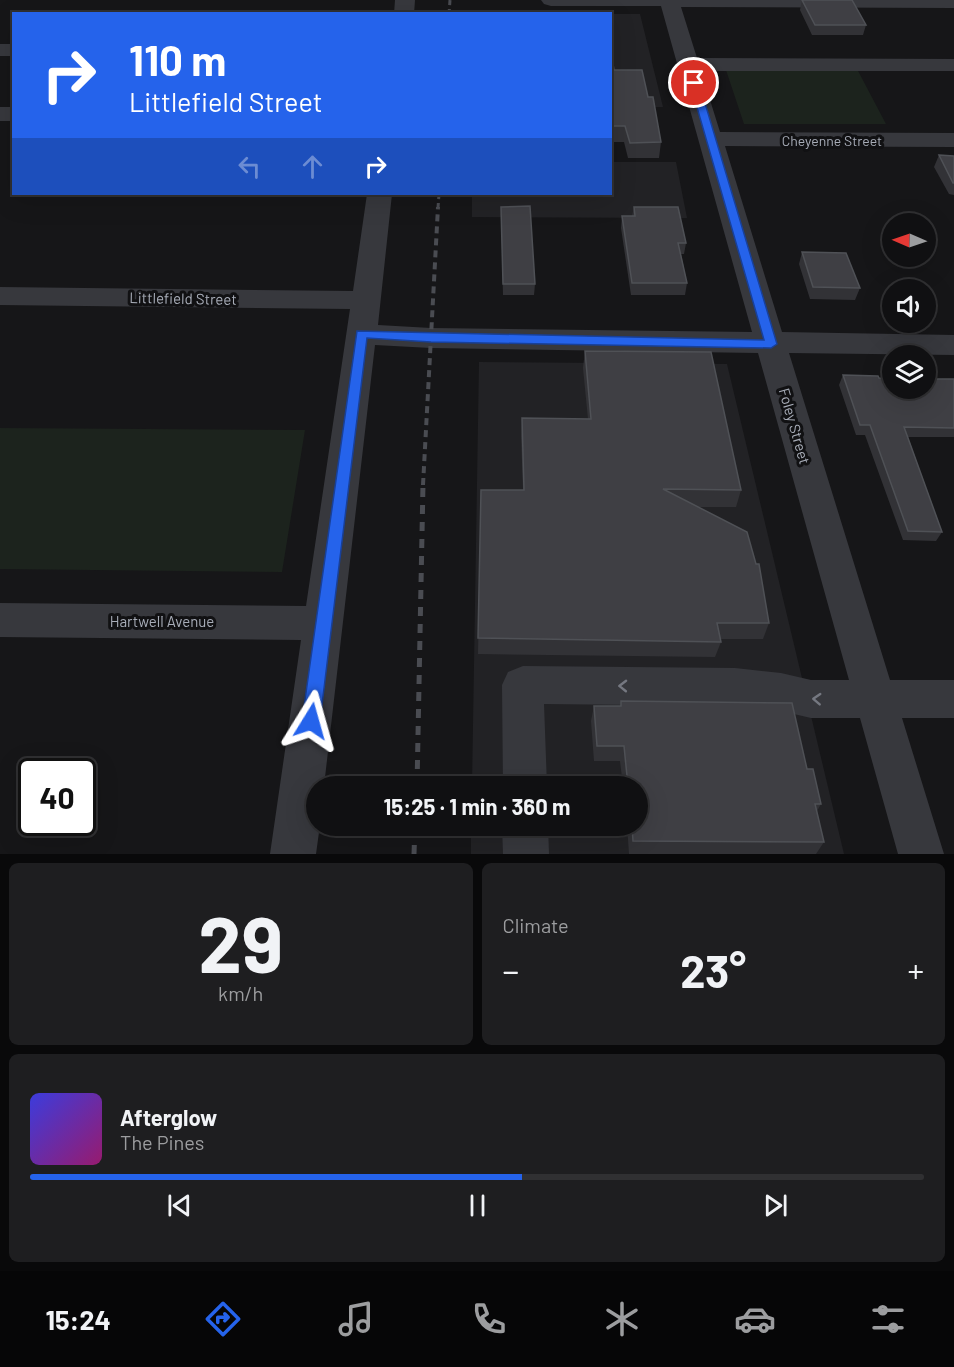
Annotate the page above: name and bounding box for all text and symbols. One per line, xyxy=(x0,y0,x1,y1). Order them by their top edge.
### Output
text: 110 m xyxy=(129,34,226,84)
icon: right xyxy=(30,36,108,114)
pin xyxy=(668,57,719,108)
icon: arrive xyxy=(677,66,710,99)
text: Littlefield Street xyxy=(129,85,322,117)
street label: Cheyenne Street xyxy=(782,132,882,149)
icon: left xyxy=(233,150,266,183)
icon: ahead xyxy=(296,150,329,183)
icon: right xyxy=(359,150,392,183)
north arrow xyxy=(882,213,936,267)
map controls xyxy=(882,213,936,399)
button: sound xyxy=(882,279,936,333)
street label: Littlefield Street xyxy=(129,288,237,308)
button: layers xyxy=(882,345,936,399)
street label: Foley Street xyxy=(776,386,814,466)
street label: Hartwell Avenue xyxy=(110,612,214,630)
one-way arrow xyxy=(618,680,627,692)
position arrow xyxy=(279,689,343,753)
one-way arrow xyxy=(812,692,821,705)
speed limit sign: 40 xyxy=(18,758,96,836)
text: 15:25 · 1 min · 360 m xyxy=(384,793,570,819)
text: 29 xyxy=(198,895,283,989)
text: Climate xyxy=(503,913,569,937)
text: 23° xyxy=(680,943,746,997)
text: − xyxy=(503,950,519,990)
text: + xyxy=(907,950,924,990)
text: km/h xyxy=(218,981,263,1005)
text: Afterglow xyxy=(120,1104,217,1130)
text: The Pines xyxy=(120,1130,204,1154)
icon: previous xyxy=(163,1189,196,1222)
icon: pause xyxy=(461,1189,494,1222)
icon: next xyxy=(759,1189,792,1222)
icon: directions xyxy=(202,1298,244,1340)
icon: music xyxy=(335,1298,377,1340)
icon: phone xyxy=(468,1298,510,1340)
icon: climate xyxy=(601,1298,643,1340)
icon: car xyxy=(734,1298,776,1340)
icon: filters xyxy=(867,1298,909,1340)
text: 15:24 xyxy=(45,1303,111,1335)

